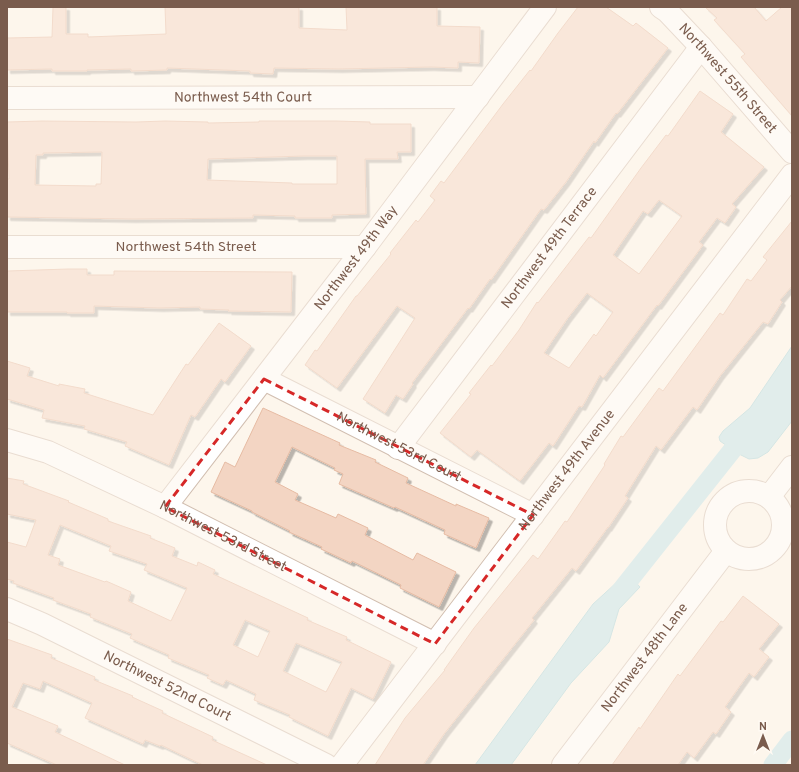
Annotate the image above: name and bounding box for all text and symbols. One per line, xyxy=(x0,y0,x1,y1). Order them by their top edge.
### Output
street label: Northwest 55th Street xyxy=(675,20,781,137)
street label: Northwest 54th Court xyxy=(174,89,312,106)
street label: Northwest 49th Terrace xyxy=(498,183,601,312)
street label: Northwest 49th Way xyxy=(311,202,402,314)
street label: Northwest 54th Street xyxy=(116,239,256,256)
street label: Northwest 49th Avenue xyxy=(515,406,619,534)
street label: Northwest 53rd Court xyxy=(333,408,464,486)
street label: Northwest 53rd Street xyxy=(157,497,289,576)
street label: Northwest 48th Lane xyxy=(598,600,692,716)
street label: Northwest 52nd Court xyxy=(100,647,234,725)
north arrow xyxy=(743,716,783,756)
text: N xyxy=(759,720,767,734)

